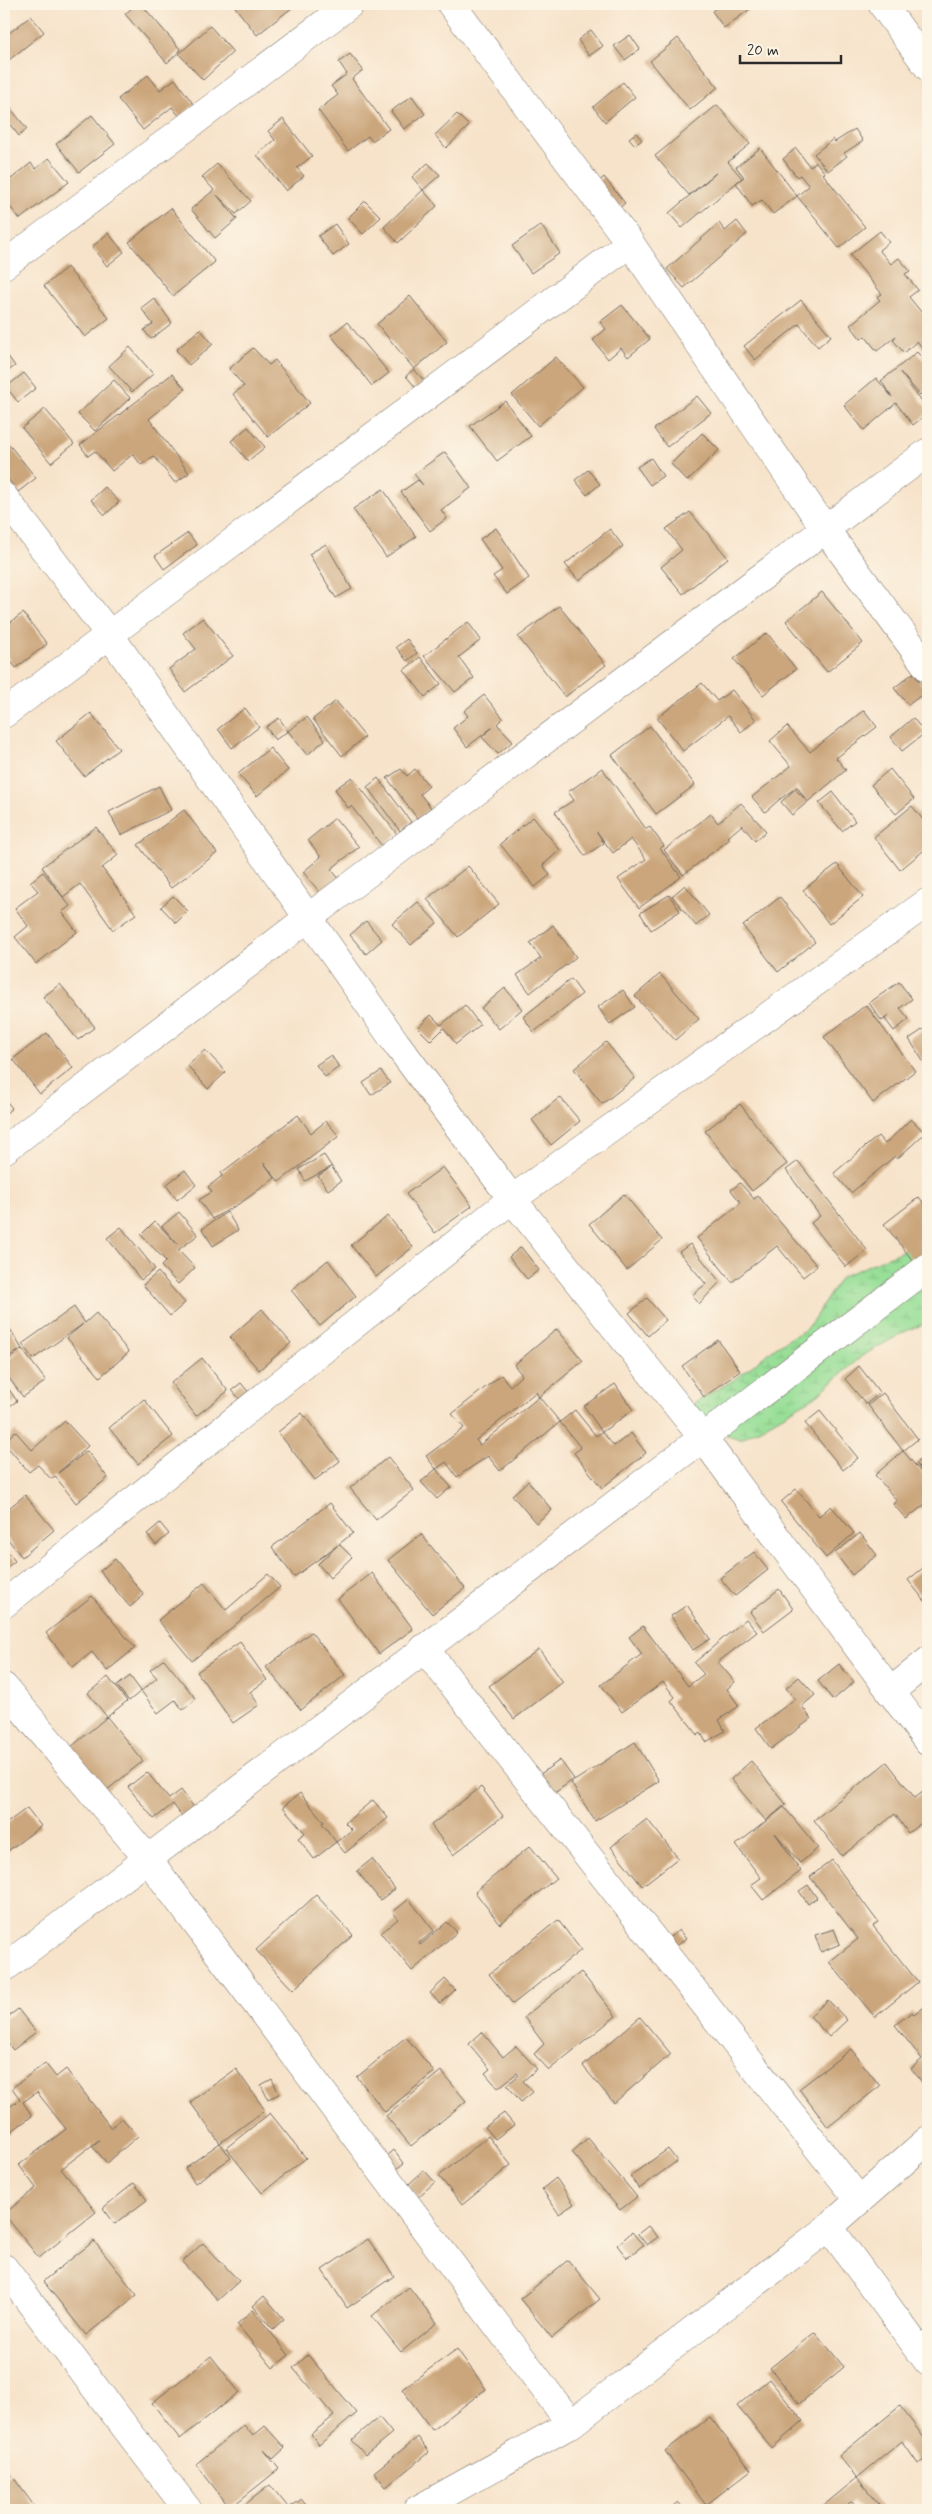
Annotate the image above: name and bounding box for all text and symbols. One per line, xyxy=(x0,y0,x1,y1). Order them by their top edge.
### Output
scale bar xyxy=(740,32,841,64)
text: 20 m xyxy=(747,41,779,61)

